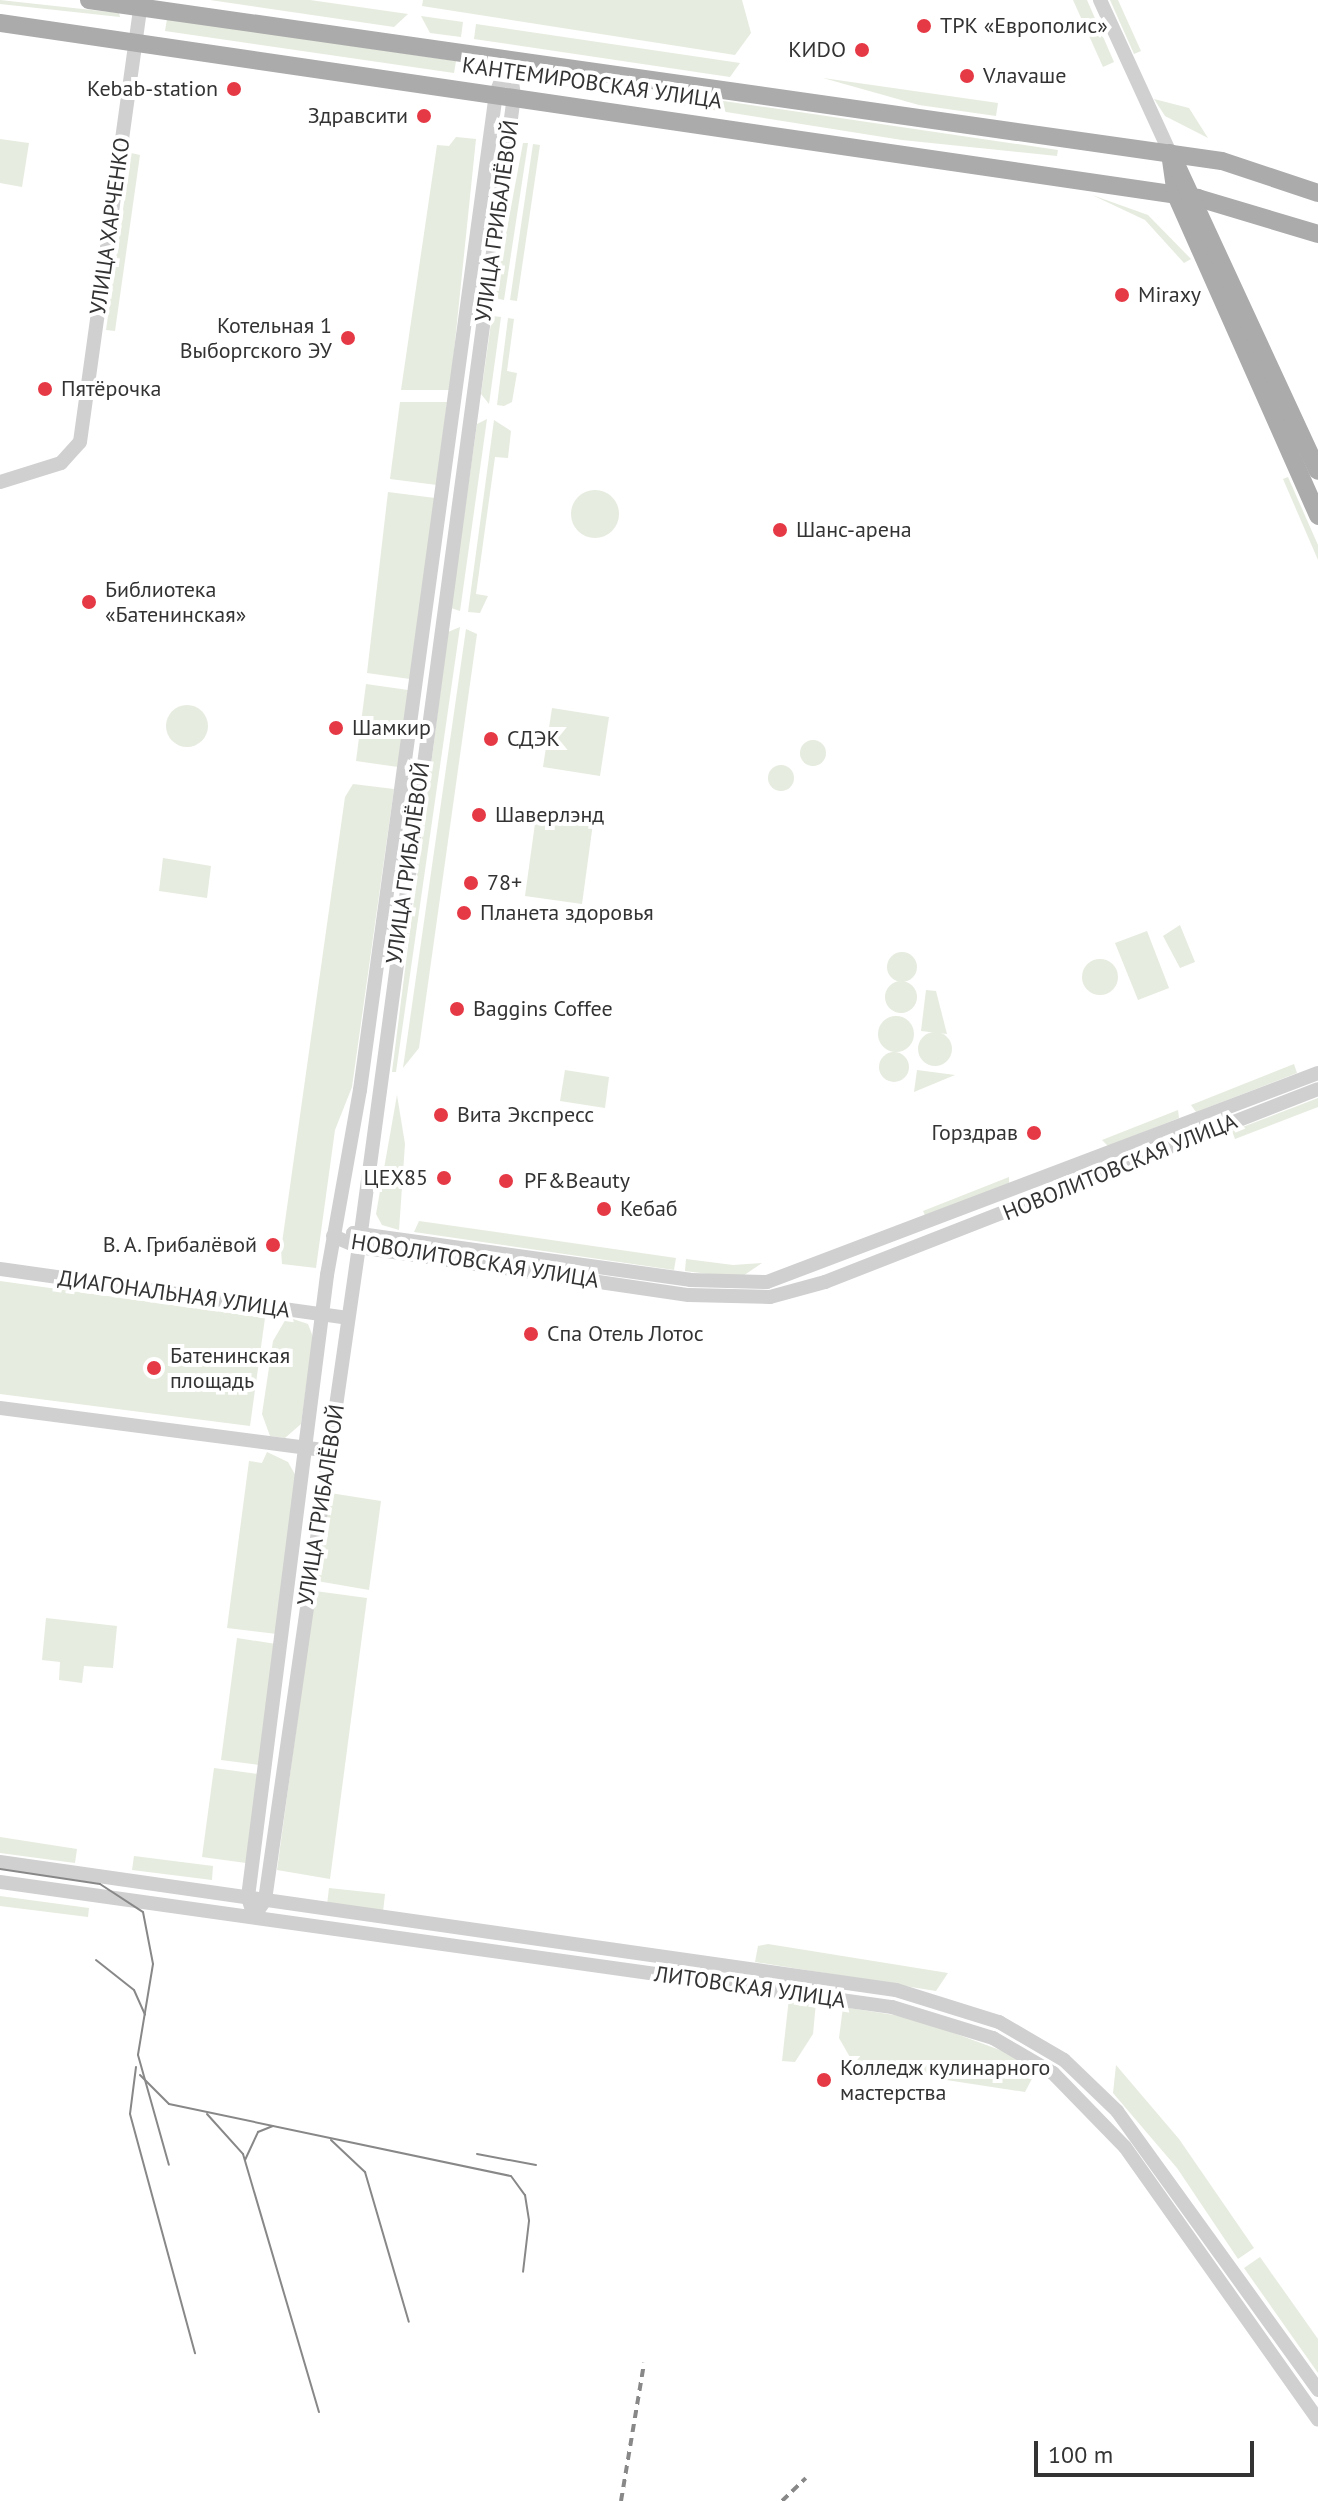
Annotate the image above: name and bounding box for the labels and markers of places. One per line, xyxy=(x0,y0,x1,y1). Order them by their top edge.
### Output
place label: ТРК «Европолис» xyxy=(940,13,1108,39)
marker: ТРК «Европолис» xyxy=(915,17,933,35)
place label: КИDO xyxy=(788,37,846,63)
marker: КИDO xyxy=(853,41,871,59)
place label: Vлаvаше xyxy=(983,63,1066,89)
marker: Vлаvаше xyxy=(958,67,976,85)
place label: Kebab-station xyxy=(87,76,218,102)
marker: Kebab-station xyxy=(225,80,243,98)
place label: Здравсити xyxy=(308,103,408,129)
marker: Здравсити xyxy=(415,107,433,125)
place label: Miraxy xyxy=(1138,282,1201,308)
marker: Miraxy xyxy=(1113,286,1131,304)
place label: Котельная 1 Выборгского ЭУ xyxy=(180,312,332,364)
marker: Котельная 1 Выборгского ЭУ xyxy=(339,329,357,347)
place label: Пятёрочка xyxy=(61,376,161,402)
marker: Пятёрочка xyxy=(36,380,54,398)
place label: Шанс-арена xyxy=(796,517,912,543)
marker: Шанс-арена xyxy=(771,521,789,539)
place label: Библиотека «Батенинская» xyxy=(105,576,246,628)
marker: Библиотека «Батенинская» xyxy=(80,593,98,611)
place label: Шамкир xyxy=(352,715,431,741)
marker: Шамкир xyxy=(327,719,345,737)
place label: СДЭК xyxy=(507,726,560,752)
marker: СДЭК xyxy=(482,730,500,748)
place label: Шаверлэнд xyxy=(495,802,604,828)
marker: Шаверлэнд xyxy=(470,806,488,824)
place label: 78+ xyxy=(487,870,522,896)
marker: 78+ xyxy=(462,874,480,892)
place label: Планета здоровья xyxy=(480,900,654,926)
marker: Планета здоровья xyxy=(455,904,473,922)
place label: Baggins Coffee xyxy=(473,996,613,1022)
marker: Baggins Coffee xyxy=(448,1000,466,1018)
place label: Вита Экспресс xyxy=(457,1102,594,1128)
marker: Вита Экспресс xyxy=(432,1106,450,1124)
place label: Горздрав xyxy=(932,1120,1018,1146)
marker: Горздрав xyxy=(1025,1124,1043,1142)
place label: ЦЕХ85 xyxy=(364,1165,428,1191)
place label: PF&Beauty xyxy=(524,1168,630,1194)
marker: ЦЕХ85 xyxy=(435,1169,453,1187)
marker: PF&Beauty xyxy=(495,1170,517,1192)
place label: Кебаб xyxy=(620,1196,678,1222)
marker: Кебаб xyxy=(595,1200,613,1218)
place label: В. А. Грибалёвой xyxy=(99,1232,257,1258)
marker: В. А. Грибалёвой xyxy=(264,1236,282,1254)
place label: Спа Отель Лотос xyxy=(547,1321,705,1347)
marker: Спа Отель Лотос xyxy=(522,1325,540,1343)
place label: Батенинская площадь xyxy=(170,1342,290,1394)
marker: Батенинская площадь xyxy=(145,1359,163,1377)
place label: Колледж кулинарного мастерства xyxy=(840,2054,1050,2106)
marker: Колледж кулинарного мастерства xyxy=(815,2071,833,2089)

